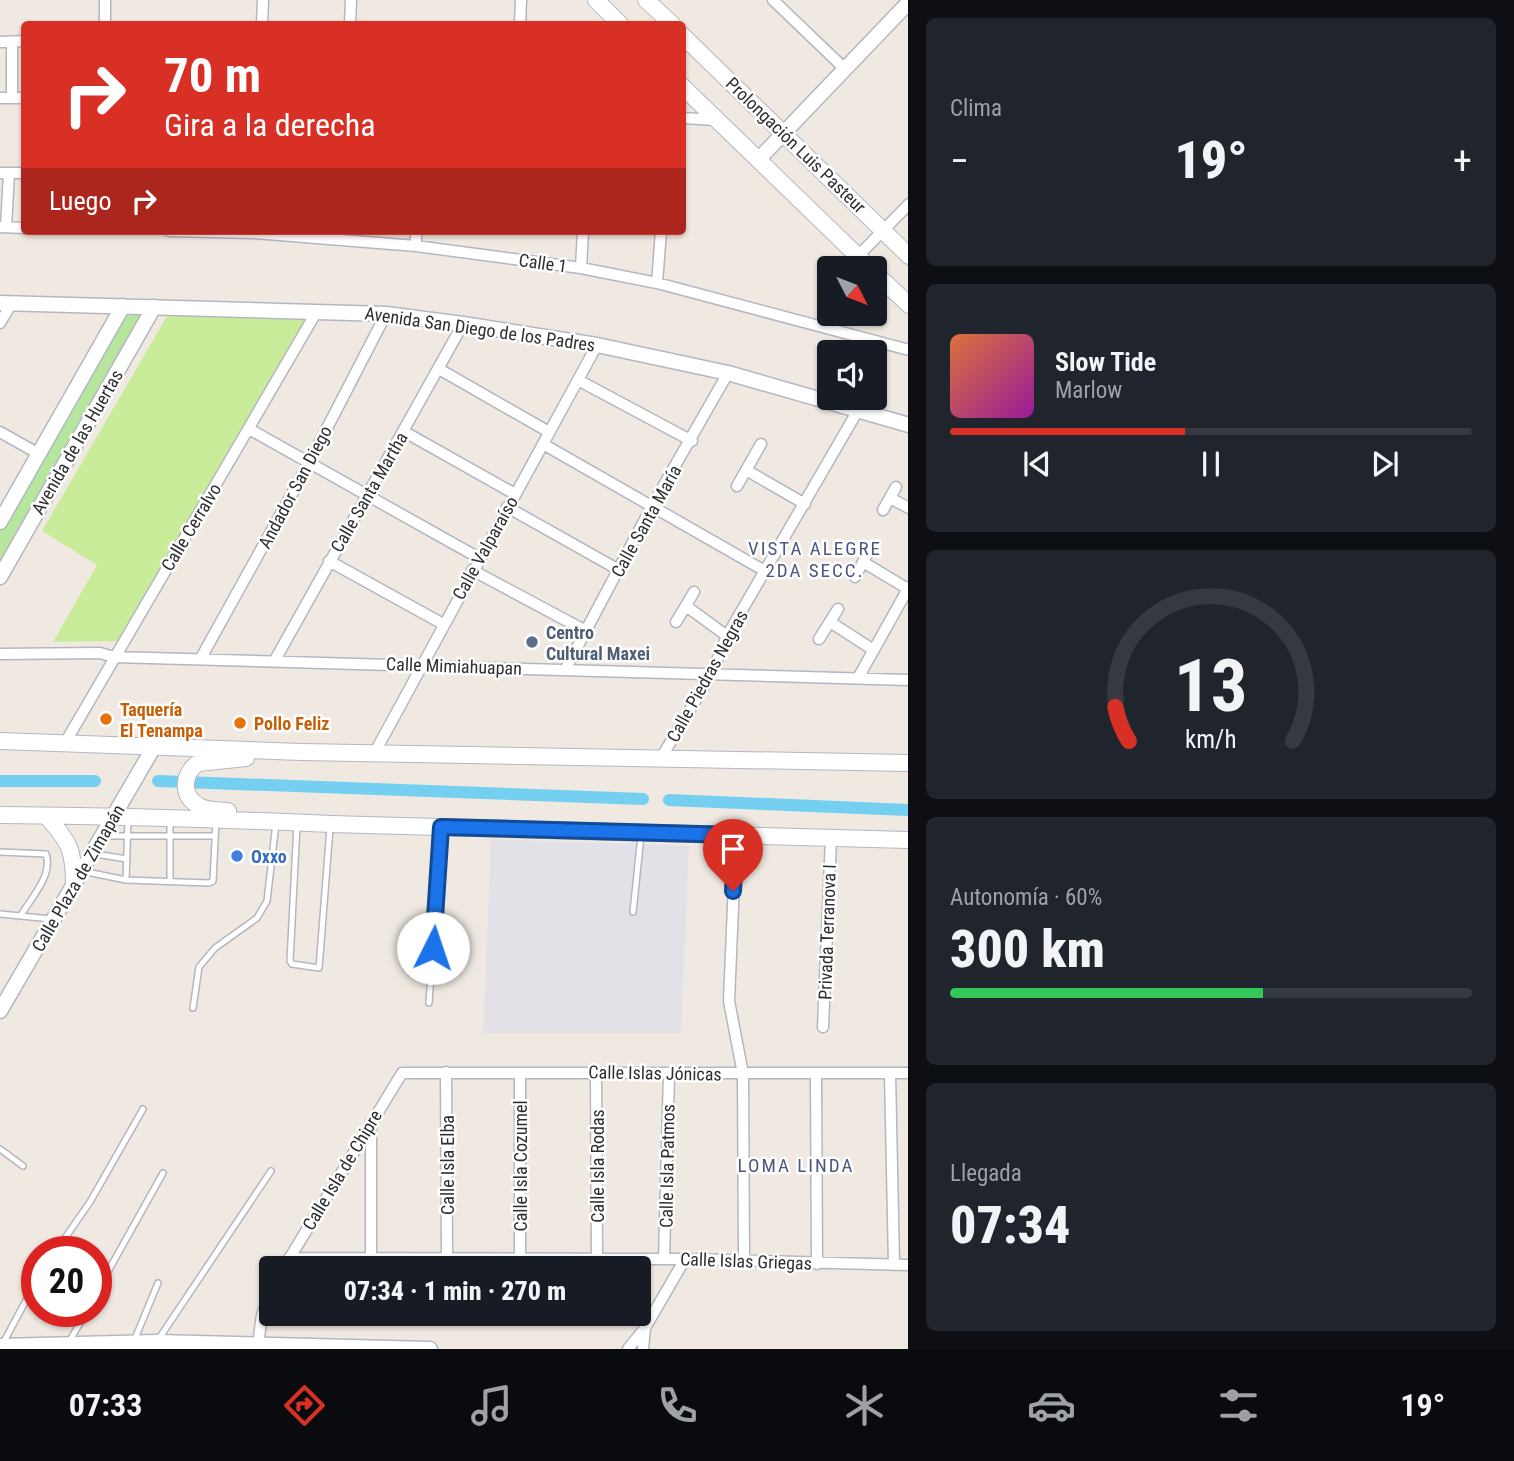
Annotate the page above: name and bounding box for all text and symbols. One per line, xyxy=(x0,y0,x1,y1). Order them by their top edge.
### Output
text: 70 m xyxy=(164,47,261,104)
icon: right xyxy=(49,49,140,140)
street label: Prolongación Luis Pasteur xyxy=(722,73,871,218)
text: Clima xyxy=(950,95,1002,122)
text: Gira a la derecha xyxy=(164,106,376,144)
text: 19° xyxy=(1174,130,1248,191)
text: − xyxy=(950,139,969,183)
text: + xyxy=(1453,139,1472,183)
icon: right xyxy=(125,182,163,220)
text: Luego xyxy=(49,186,111,216)
street label: Calle 1 xyxy=(518,249,568,277)
north arrow xyxy=(817,256,887,326)
map controls xyxy=(817,256,887,410)
street label: Avenida San Diego de los Padres xyxy=(363,302,597,356)
button: sound xyxy=(817,340,887,410)
text: Slow Tide xyxy=(1055,347,1156,377)
street label: Avenida de las Huertas xyxy=(27,366,127,518)
text: Marlow xyxy=(1055,377,1122,404)
street label: Andador San Diego xyxy=(254,422,336,552)
street label: Calle Santa Martha xyxy=(326,428,412,556)
icon: previous xyxy=(1018,445,1056,483)
icon: pause xyxy=(1192,445,1230,483)
icon: next xyxy=(1366,445,1404,483)
street label: Calle Santa María xyxy=(607,461,685,581)
street label: Calle Cerralvo xyxy=(157,479,225,575)
street label: Calle Valparaíso xyxy=(448,493,522,603)
district label: VISTA ALEGRE 2DA SECC. xyxy=(748,537,882,582)
street label: Calle Piedras Negras xyxy=(662,606,752,746)
place label: Centro Cultural Maxei xyxy=(546,622,650,664)
marker: Centro Cultural Maxei xyxy=(524,634,540,650)
text: 13 xyxy=(1174,643,1248,729)
street label: Calle Mimiahuapan xyxy=(386,653,522,679)
place label: Taquería El Tenampa xyxy=(120,699,203,741)
marker: Taquería El Tenampa xyxy=(98,711,114,727)
place label: Pollo Feliz xyxy=(254,713,329,734)
marker: Pollo Feliz xyxy=(232,715,248,731)
text: km/h xyxy=(1185,724,1237,753)
street label: Calle Plaza de Zimapán xyxy=(27,801,129,955)
pin xyxy=(703,819,763,891)
icon: arrive xyxy=(714,830,752,868)
place label: Oxxo xyxy=(251,846,287,867)
marker: Oxxo xyxy=(229,848,245,864)
street label: Privada Terranova I xyxy=(814,864,840,1000)
text: Autonomía · 60% xyxy=(950,884,1102,911)
position arrow xyxy=(396,911,470,985)
text: 300 km xyxy=(950,919,1105,980)
street label: Calle Islas Jónicas xyxy=(588,1061,722,1085)
street label: Calle Isla Cozumel xyxy=(510,1100,531,1232)
street label: Calle Isla Patmos xyxy=(655,1104,679,1228)
street label: Calle Isla de Chipre xyxy=(298,1106,386,1234)
street label: Calle Isla Rodas xyxy=(587,1109,608,1223)
street label: Calle Isla Elba xyxy=(437,1115,458,1215)
district label: LOMA LINDA xyxy=(738,1154,854,1177)
text: Llegada xyxy=(950,1160,1022,1187)
text: 07:34 xyxy=(950,1195,1070,1256)
speed limit sign: 20 xyxy=(21,1236,112,1327)
street label: Calle Islas Griegas xyxy=(680,1248,812,1274)
text: 07:34 · 1 min · 270 m xyxy=(344,1276,566,1306)
icon: directions xyxy=(280,1381,329,1430)
icon: music xyxy=(467,1381,516,1430)
icon: phone xyxy=(653,1381,702,1430)
icon: climate xyxy=(840,1381,889,1430)
icon: car xyxy=(1027,1381,1076,1430)
icon: filters xyxy=(1214,1381,1263,1430)
text: 07:33 xyxy=(69,1386,142,1424)
text: 19° xyxy=(1400,1386,1445,1424)

